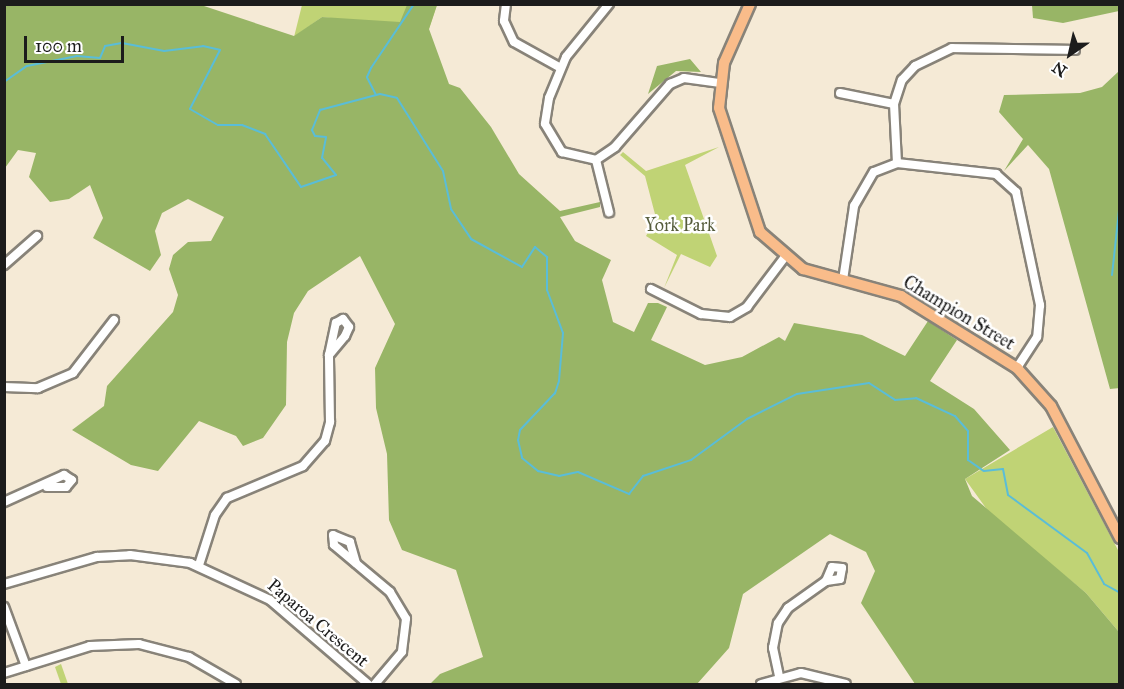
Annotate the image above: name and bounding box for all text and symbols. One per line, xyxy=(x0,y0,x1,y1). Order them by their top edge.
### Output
scale bar xyxy=(27,24,128,62)
north arrow xyxy=(1040,24,1100,84)
text: 100 m xyxy=(35,35,82,57)
text: N xyxy=(1049,58,1071,81)
park label: York Park xyxy=(645,214,715,236)
street label: Champion Street xyxy=(899,271,1019,355)
street label: Paparoa Crescent xyxy=(263,574,373,672)

